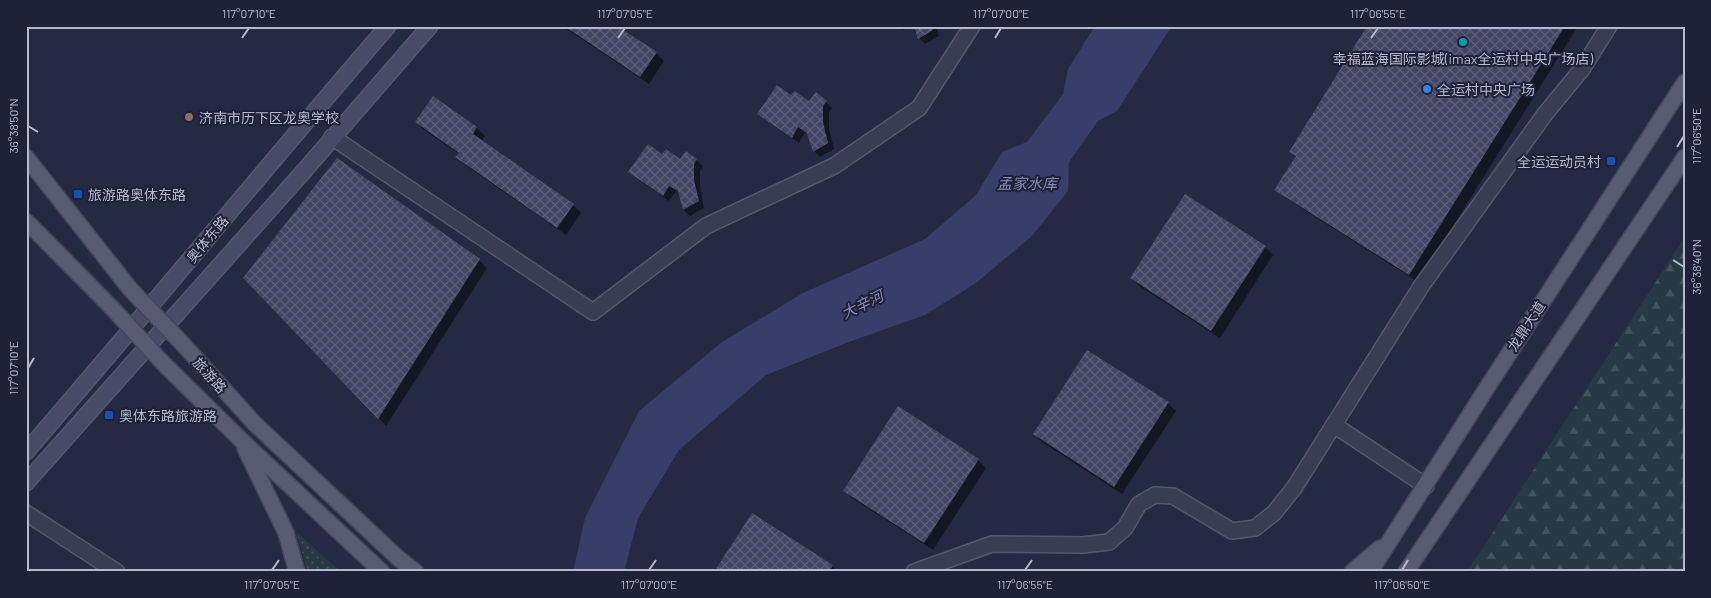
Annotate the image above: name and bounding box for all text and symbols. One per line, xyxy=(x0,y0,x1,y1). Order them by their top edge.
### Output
text: 117°07'10"E xyxy=(222,6,276,20)
text: 117°07'05"E xyxy=(597,6,653,20)
text: 117°07'00"E xyxy=(973,6,1029,20)
text: 117°06'55"E xyxy=(1350,6,1406,20)
marker: 幸福蓝海国际影城(imax全运村中央广场店) xyxy=(1457,36,1469,48)
place label: 幸福蓝海国际影城(imax全运村中央广场店) xyxy=(1333,50,1593,67)
place label: 全运村中央广场 xyxy=(1437,81,1535,98)
marker: 全运村中央广场 xyxy=(1421,83,1433,95)
text: 36°38'50"N xyxy=(6,98,20,154)
text: 117°06'50"E xyxy=(1689,108,1703,164)
place label: 济南市历下区龙奥学校 xyxy=(199,109,339,126)
marker: 济南市历下区龙奥学校 xyxy=(183,111,195,123)
place label: 全运运动员村 xyxy=(1517,153,1601,170)
marker: 全运运动员村 xyxy=(1605,155,1617,167)
water label: 孟家水库 xyxy=(997,174,1060,192)
place label: 旅游路奥体东路 xyxy=(88,186,186,203)
marker: 旅游路奥体东路 xyxy=(72,188,84,200)
street label: 奥体东路 xyxy=(182,212,232,266)
text: 36°38'40"N xyxy=(1689,239,1703,295)
water label: 大辛河 xyxy=(838,285,889,322)
street label: 龙鼎大道 xyxy=(1504,298,1548,354)
text: 117°07'10"E xyxy=(6,341,20,395)
street label: 旅游路 xyxy=(190,354,230,396)
place label: 奥体东路旅游路 xyxy=(119,407,217,424)
marker: 奥体东路旅游路 xyxy=(103,409,115,421)
text: 117°07'05"E xyxy=(244,577,300,591)
text: 117°07'00"E xyxy=(621,577,677,591)
text: 117°06'55"E xyxy=(997,577,1053,591)
text: 117°06'50"E xyxy=(1374,577,1430,591)

